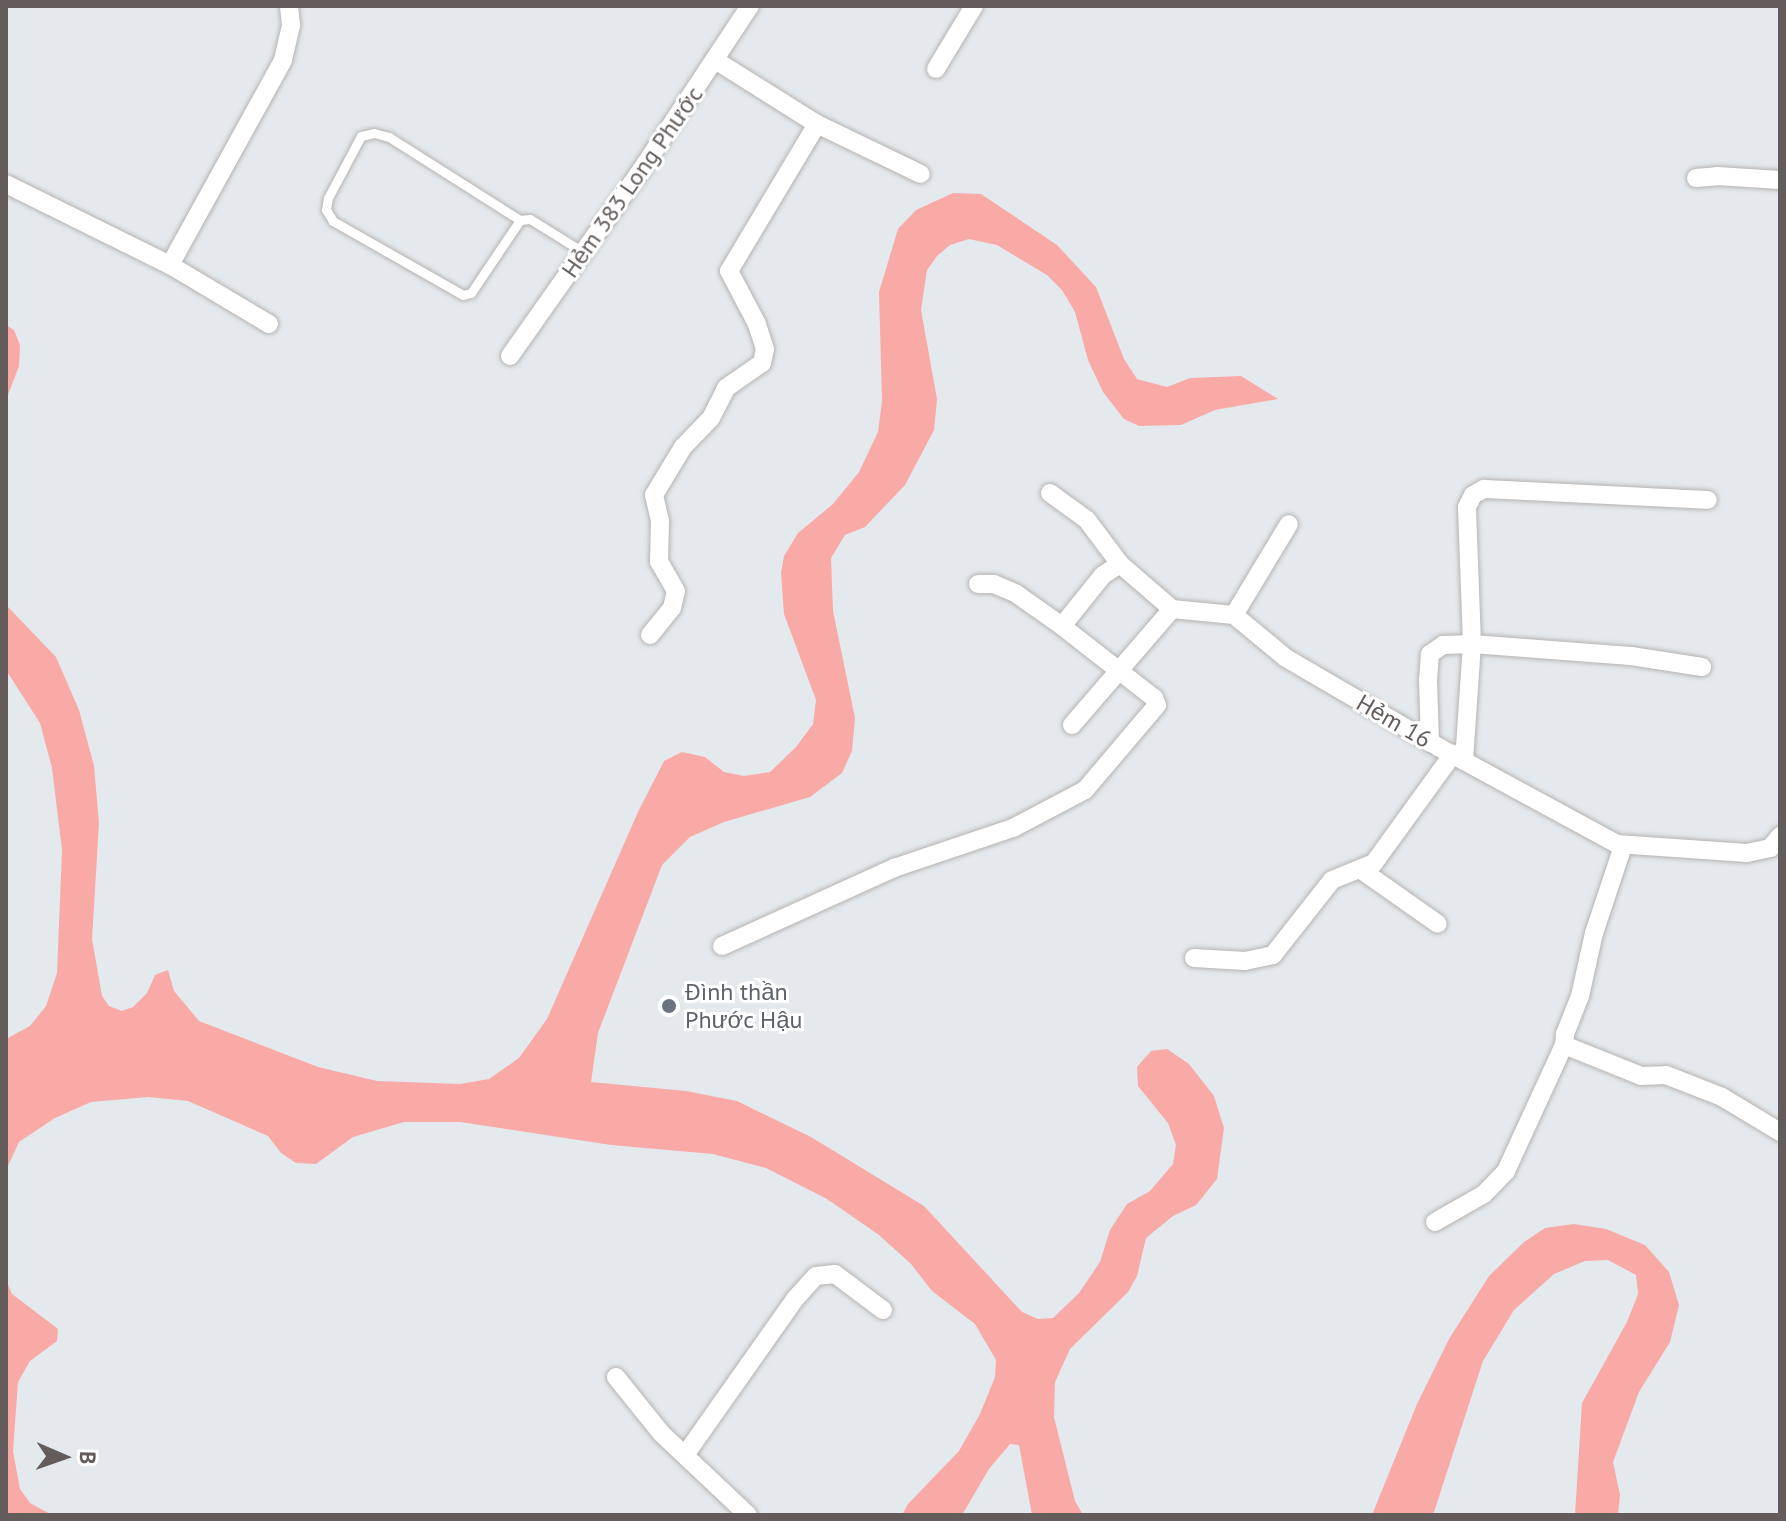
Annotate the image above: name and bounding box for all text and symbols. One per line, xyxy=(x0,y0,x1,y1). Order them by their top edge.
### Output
street label: Hẻm 383 Long Phước xyxy=(555,81,709,283)
street label: Hẻm 16 xyxy=(1351,688,1437,754)
place label: Đình thần Phước Hậu xyxy=(685,978,803,1034)
marker: Đình thần Phước Hậu xyxy=(660,997,678,1015)
north arrow xyxy=(24,1417,104,1497)
text: B xyxy=(74,1451,102,1465)

